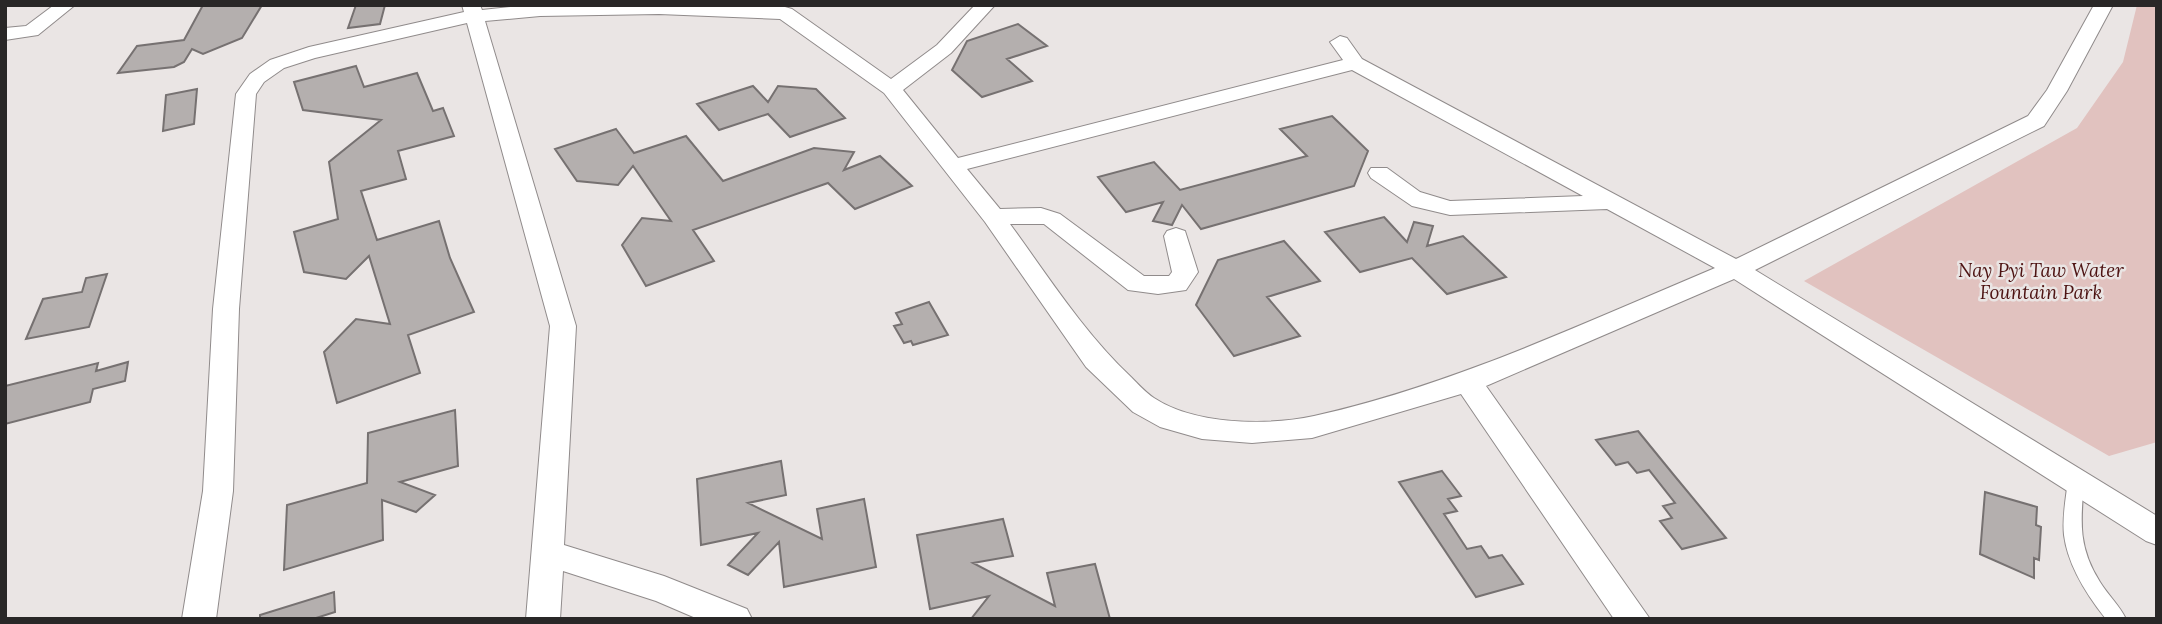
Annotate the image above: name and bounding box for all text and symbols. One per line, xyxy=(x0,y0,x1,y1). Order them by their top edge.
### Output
park label: Nay Pyi Taw Water Fountain Park xyxy=(1958,258,2124,304)

